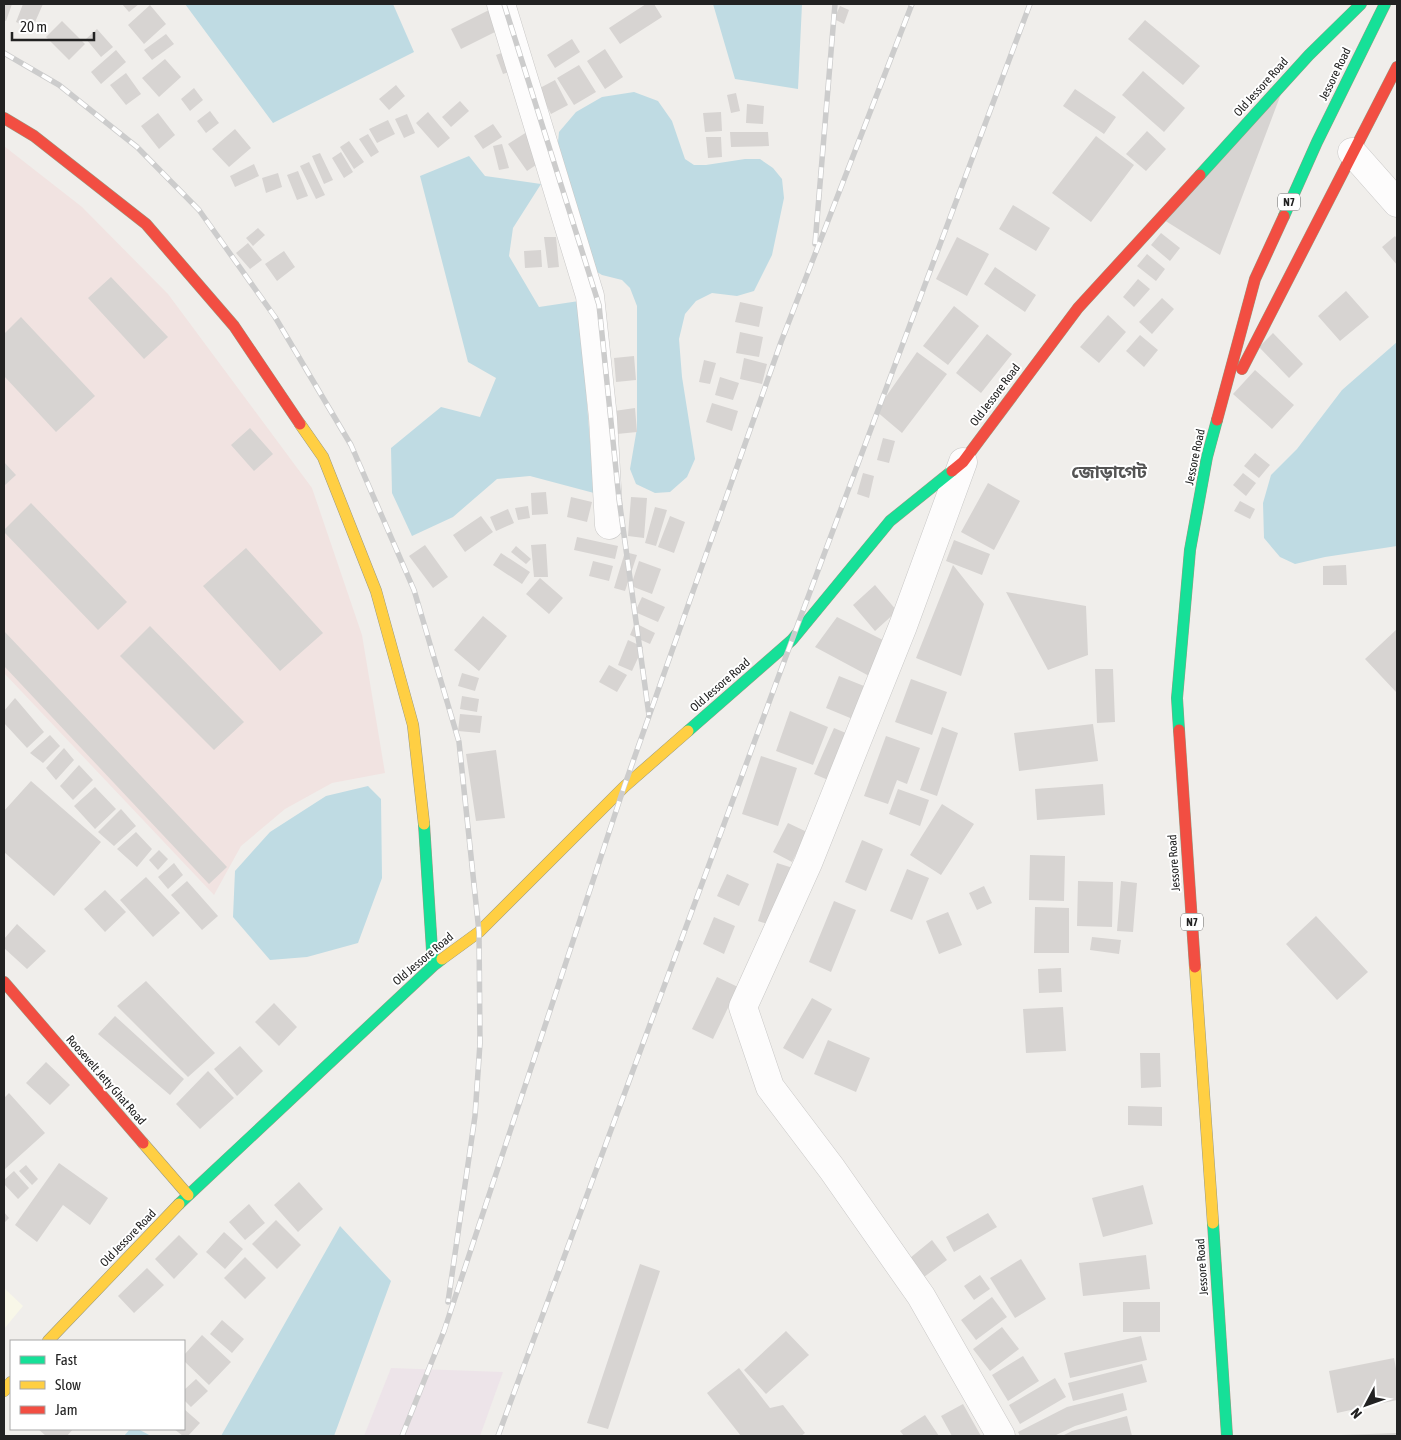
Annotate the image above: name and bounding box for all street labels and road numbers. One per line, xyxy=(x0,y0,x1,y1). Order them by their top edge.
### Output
street label: Jessore Road xyxy=(1316,45,1354,103)
street label: Old Jessore Road xyxy=(1231,55,1291,119)
road number: N7 xyxy=(1278,193,1300,210)
street label: Old Jessore Road xyxy=(967,361,1023,429)
street label: Jessore Road xyxy=(1182,428,1208,486)
street label: Old Jessore Road xyxy=(687,655,753,715)
street label: Jessore Road xyxy=(1165,834,1183,892)
road number: N7 xyxy=(1181,914,1203,930)
street label: Old Jessore Road xyxy=(390,930,456,988)
street label: Roosevelt Jetty Ghat Road xyxy=(63,1032,149,1128)
street label: Old Jessore Road xyxy=(97,1206,159,1270)
street label: Jessore Road xyxy=(1193,1238,1211,1296)

